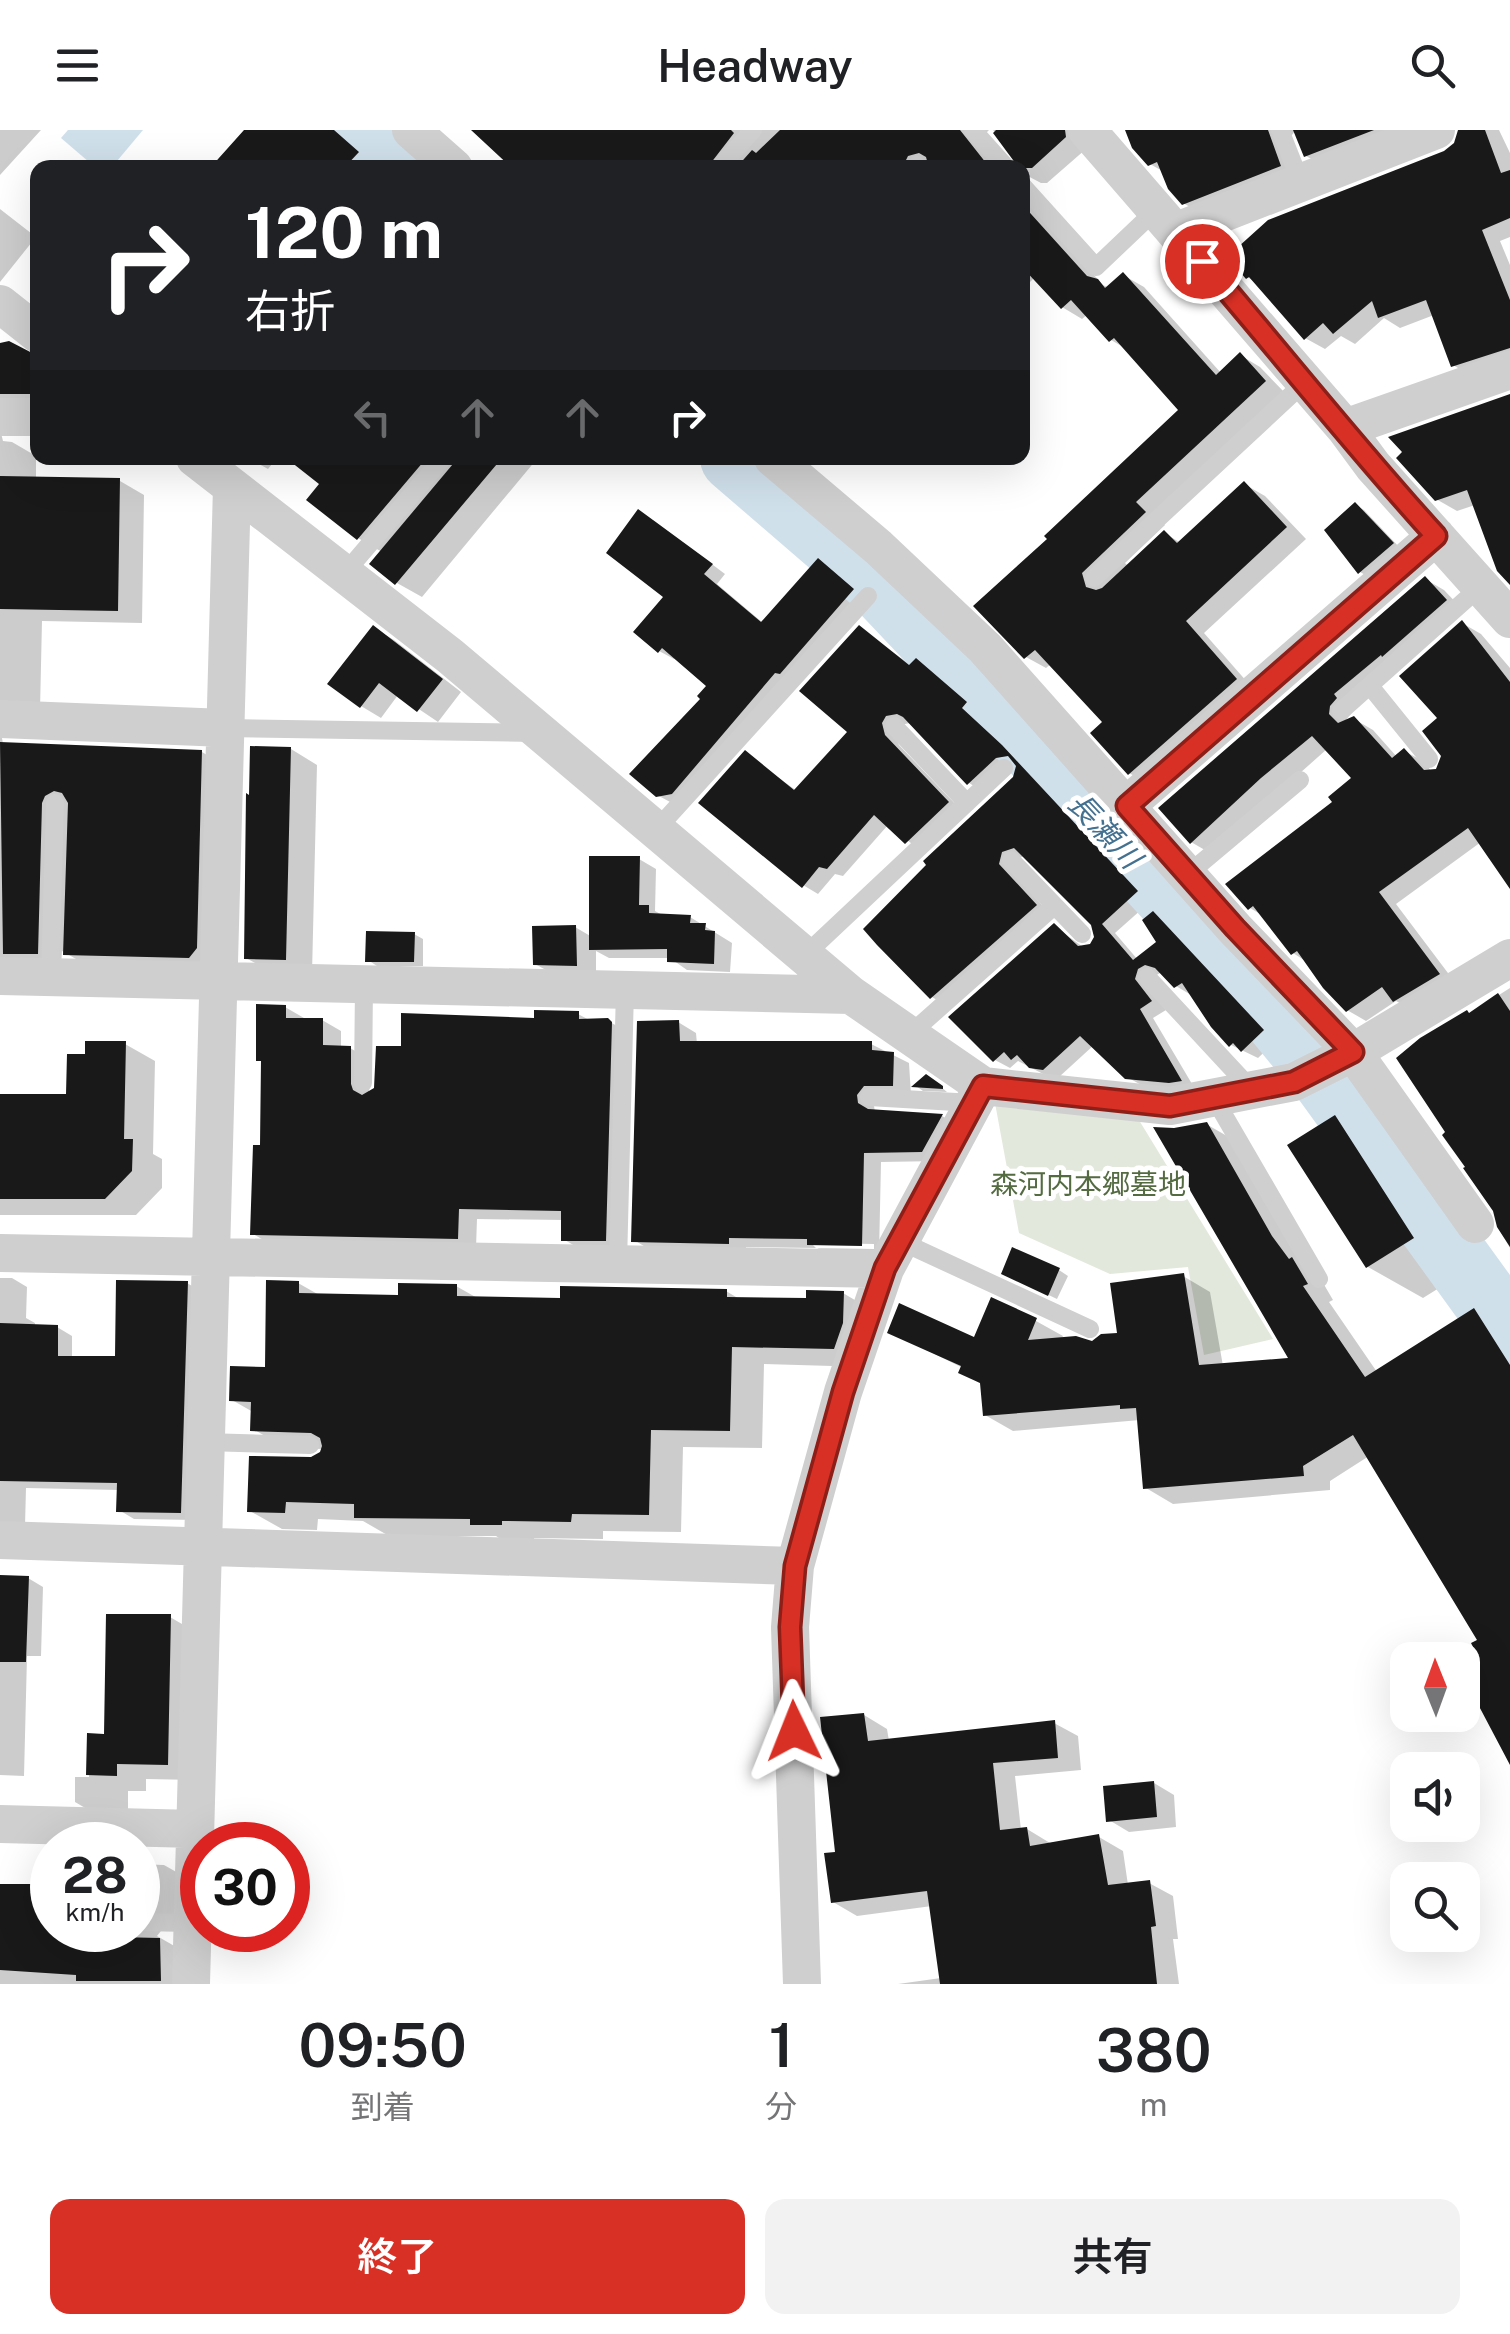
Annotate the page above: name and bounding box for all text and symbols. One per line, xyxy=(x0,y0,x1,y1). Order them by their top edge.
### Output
icon: menu xyxy=(50,38,105,93)
icon: search xyxy=(1405,38,1460,93)
text: Headway xyxy=(657,39,853,92)
text: 120 m xyxy=(245,191,443,274)
icon: right xyxy=(80,200,210,330)
pin xyxy=(1160,219,1245,304)
icon: arrive xyxy=(1175,234,1230,289)
text: 右折 xyxy=(245,284,335,337)
icon: left xyxy=(345,390,400,445)
icon: ahead xyxy=(450,390,505,445)
icon: ahead xyxy=(555,390,610,445)
icon: right xyxy=(660,390,715,445)
water label: 長瀬川 xyxy=(1061,785,1151,877)
park label: 森河内本郷墓地 xyxy=(990,1167,1186,1200)
north arrow xyxy=(1390,1642,1480,1732)
map controls xyxy=(1390,1642,1480,1952)
position arrow xyxy=(742,1679,846,1783)
button: sound xyxy=(1390,1752,1480,1842)
speed limit sign: 30 xyxy=(180,1822,310,1952)
text: 28 xyxy=(62,1845,128,1904)
button: search xyxy=(1390,1862,1480,1952)
text: km/h xyxy=(66,1897,124,1927)
text: 09:50 xyxy=(298,2010,467,2081)
text: 1 xyxy=(769,2010,794,2081)
text: 380 xyxy=(1096,2015,1212,2086)
text: m xyxy=(1140,2086,1167,2123)
text: 到着 xyxy=(351,2088,415,2125)
text: 分 xyxy=(765,2088,797,2125)
button: 終了 xyxy=(50,2199,745,2314)
button: 共有 xyxy=(765,2199,1460,2314)

